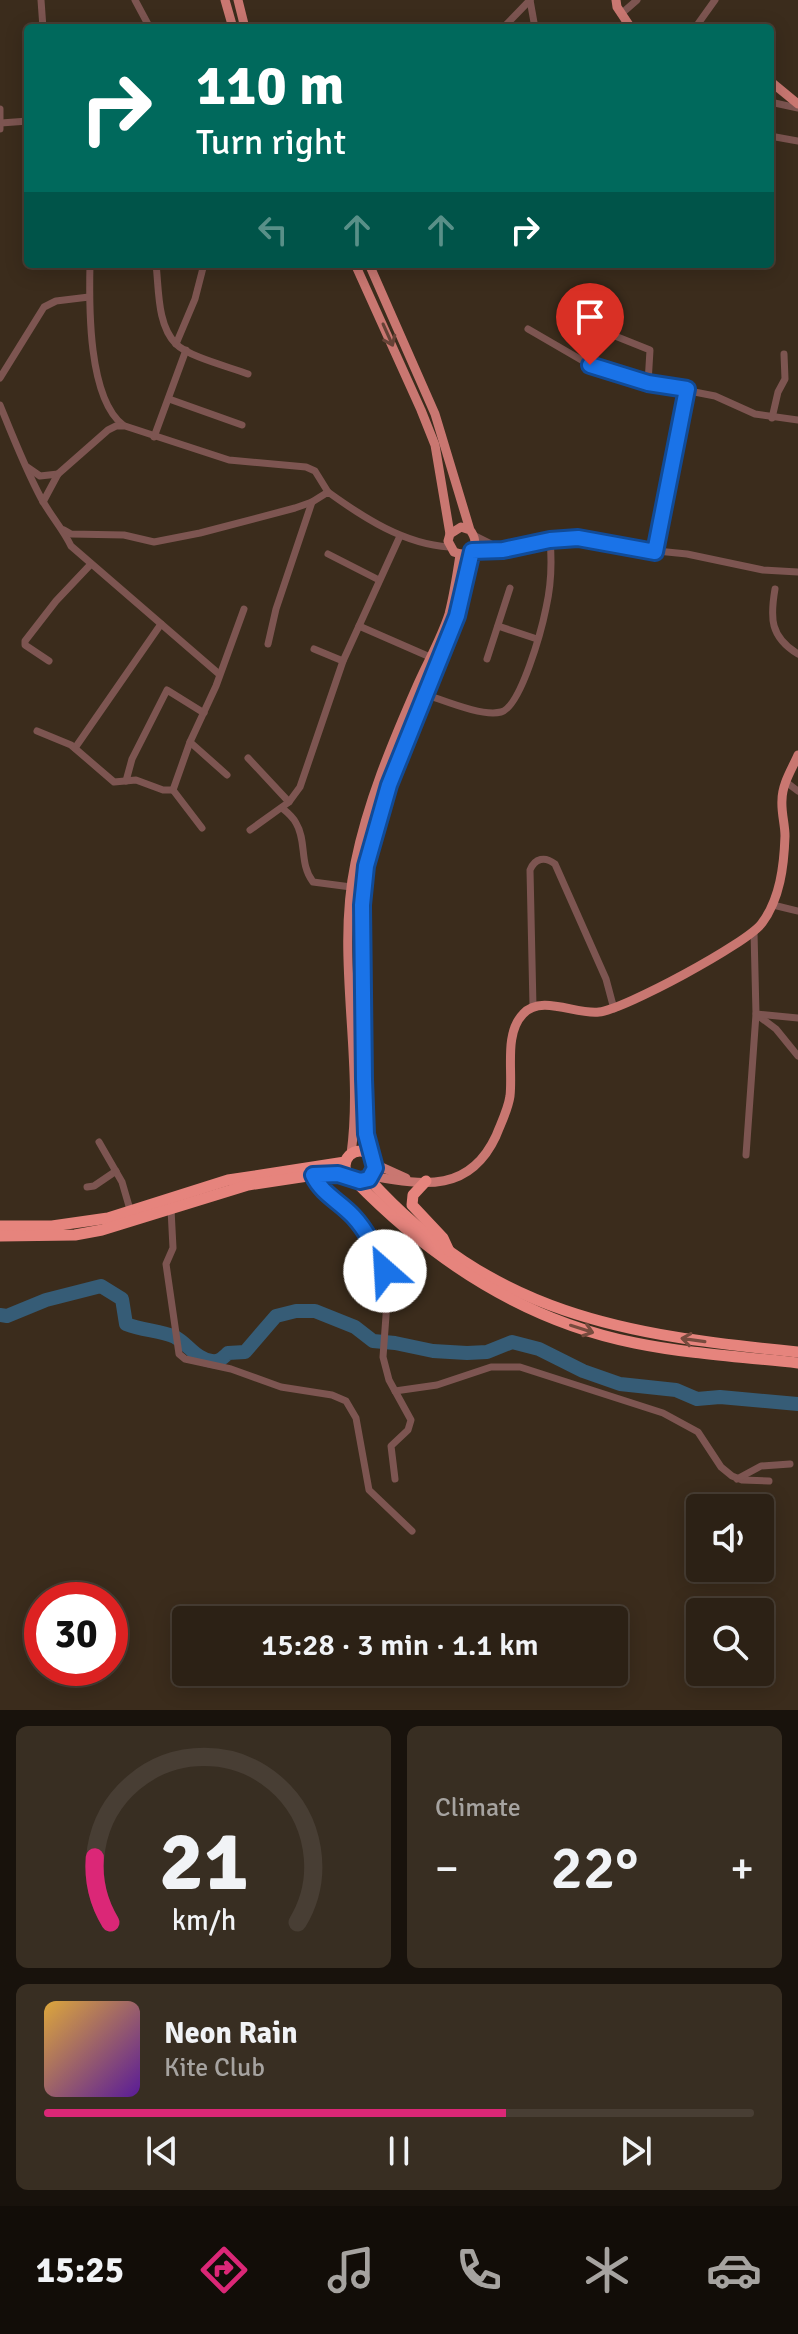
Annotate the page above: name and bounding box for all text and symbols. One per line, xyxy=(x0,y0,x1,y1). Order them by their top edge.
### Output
text: 110 m xyxy=(196,51,344,120)
icon: right xyxy=(64,56,168,160)
text: Turn right xyxy=(196,120,346,165)
icon: left xyxy=(251,208,295,252)
icon: ahead xyxy=(335,208,379,252)
icon: ahead xyxy=(419,208,463,252)
icon: right xyxy=(503,208,547,252)
pin xyxy=(556,283,624,365)
icon: arrive xyxy=(568,295,612,339)
one-way arrow xyxy=(381,323,396,347)
position arrow xyxy=(343,1229,427,1313)
one-way arrow xyxy=(569,1322,595,1337)
one-way arrow xyxy=(681,1332,706,1347)
map controls xyxy=(686,1494,774,1686)
button: sound xyxy=(686,1494,774,1582)
speed limit sign: 30 xyxy=(24,1582,128,1686)
button: search xyxy=(686,1598,774,1686)
text: 15:28 · 3 min · 1.1 km xyxy=(261,1627,539,1664)
text: Climate xyxy=(435,1792,521,1824)
text: 21 xyxy=(159,1811,248,1913)
text: 22° xyxy=(551,1832,638,1906)
text: − xyxy=(435,1842,459,1896)
text: + xyxy=(730,1842,754,1896)
text: km/h xyxy=(171,1903,236,1938)
text: Neon Rain xyxy=(164,2015,298,2052)
text: Kite Club xyxy=(164,2052,265,2084)
icon: previous xyxy=(140,2129,184,2173)
icon: pause xyxy=(377,2129,421,2173)
icon: next xyxy=(614,2129,658,2173)
icon: directions xyxy=(196,2242,252,2298)
icon: music xyxy=(323,2242,379,2298)
icon: phone xyxy=(451,2242,507,2298)
icon: climate xyxy=(579,2242,635,2298)
icon: car xyxy=(706,2242,762,2298)
text: 15:25 xyxy=(36,2248,124,2293)

